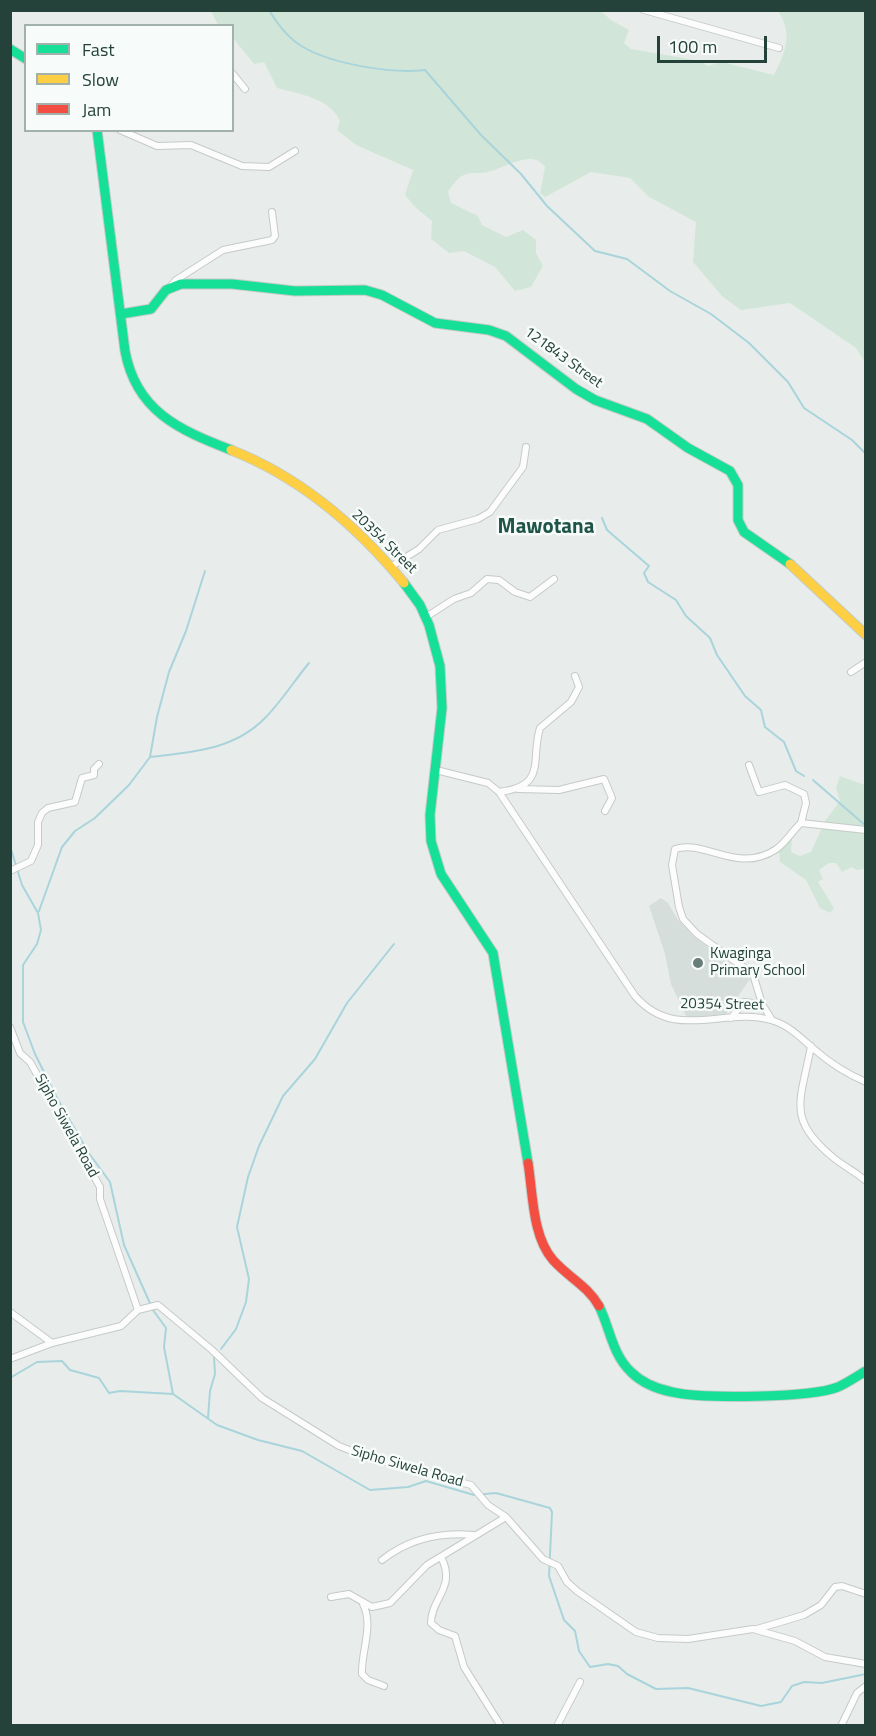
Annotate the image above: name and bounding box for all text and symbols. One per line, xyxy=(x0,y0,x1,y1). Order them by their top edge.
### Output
legend xyxy=(24,24,234,132)
scale bar xyxy=(660,24,770,62)
text: 100 m xyxy=(668,33,717,60)
text: Fast xyxy=(82,36,115,63)
text: Slow xyxy=(82,66,119,93)
text: Jam xyxy=(82,96,111,123)
street label: 121843 Street xyxy=(520,324,606,392)
street label: 20354 Street xyxy=(348,506,420,578)
district label: Mawotana xyxy=(498,515,594,541)
place label: Kwaginga Primary School xyxy=(710,945,805,980)
marker: Kwaginga Primary School xyxy=(691,956,705,970)
street label: 20354 Street xyxy=(680,995,764,1015)
street label: Sipho Siwela Road xyxy=(30,1071,102,1181)
street label: Sipho Siwela Road xyxy=(349,1442,465,1492)

